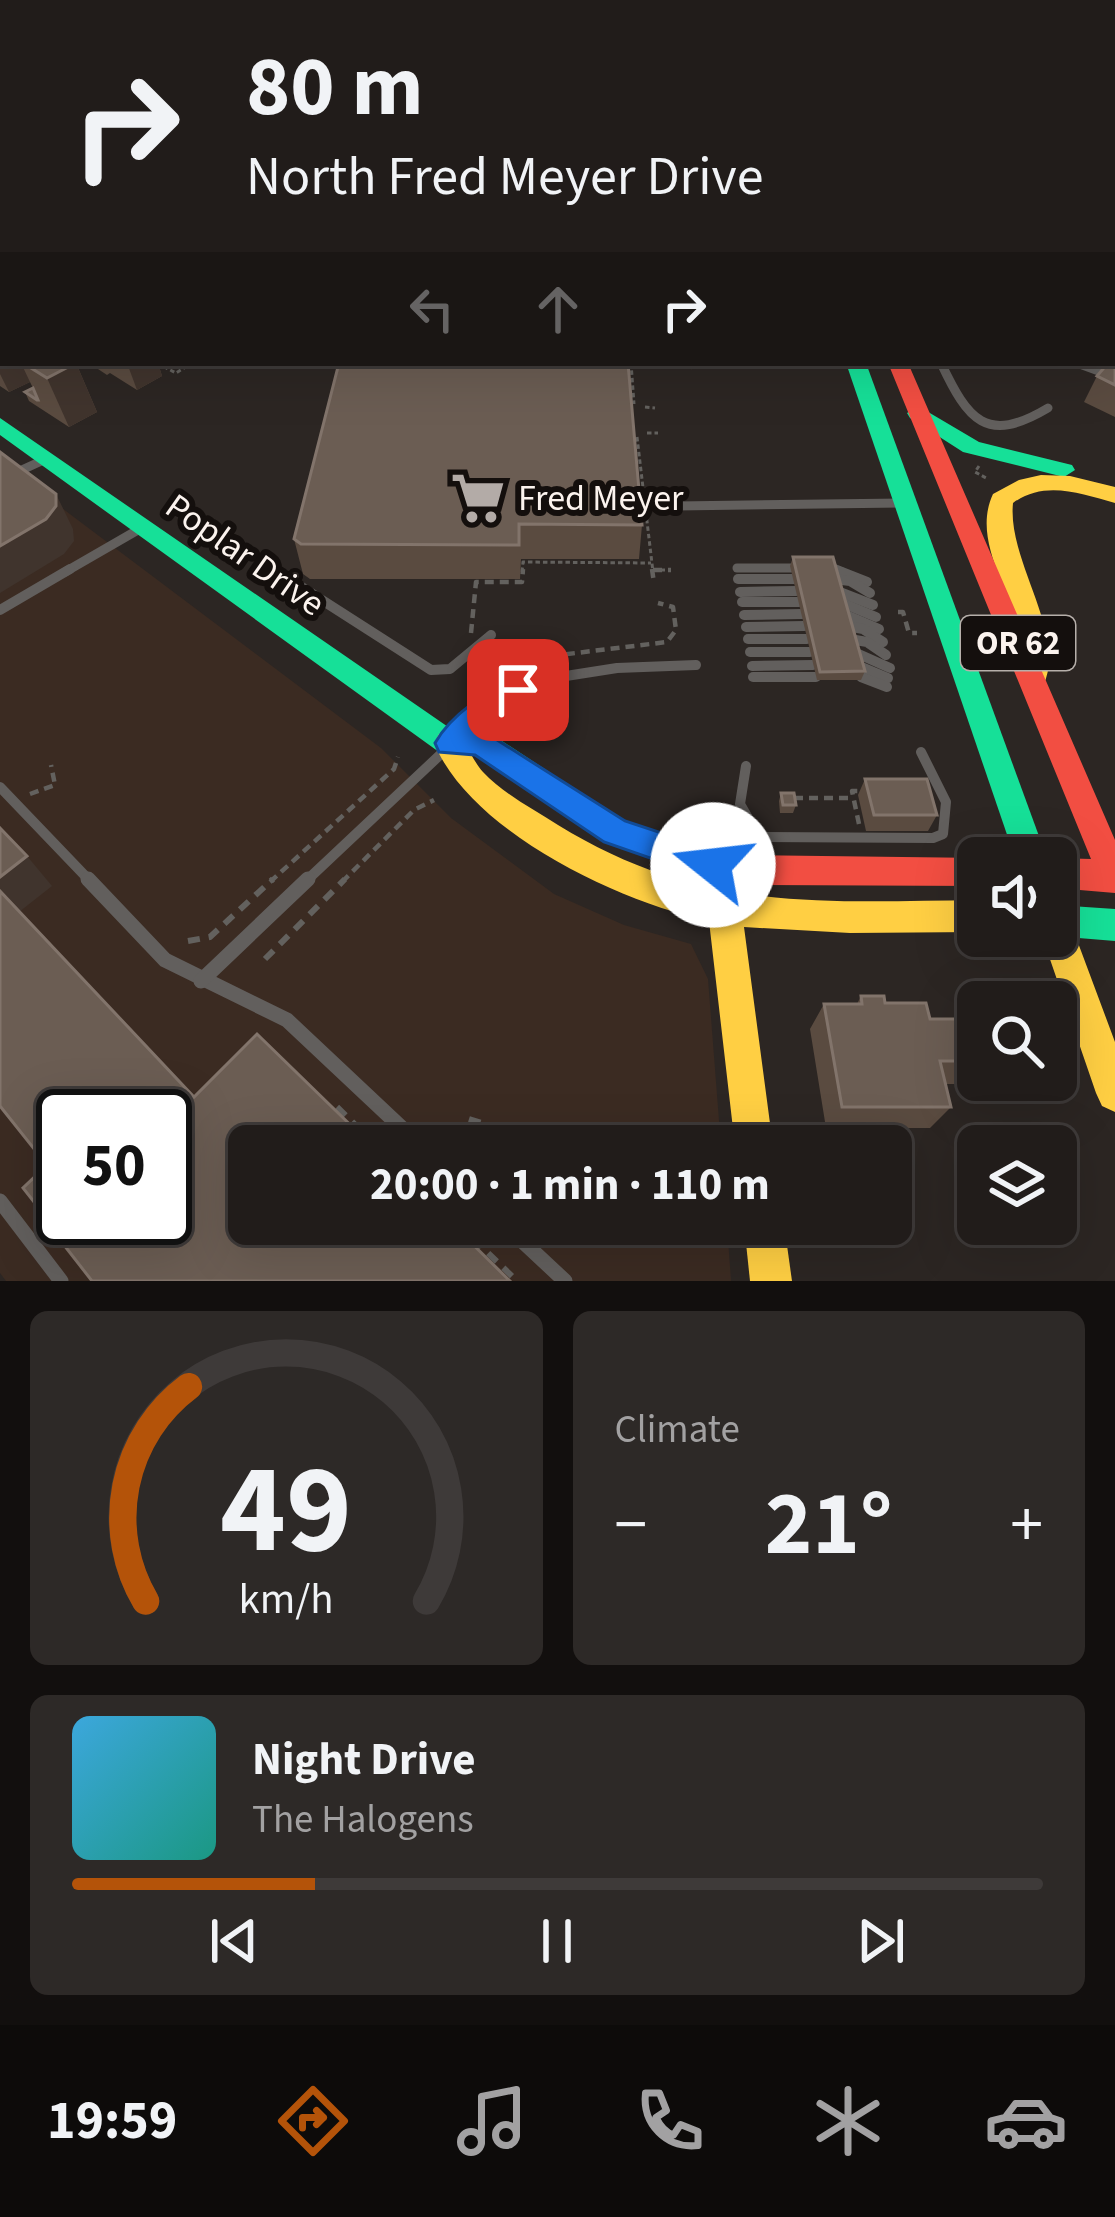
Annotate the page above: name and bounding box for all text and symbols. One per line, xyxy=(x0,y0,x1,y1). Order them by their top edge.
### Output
text: 80 m xyxy=(246,28,424,148)
icon: right xyxy=(48,48,204,204)
text: North Fred Meyer Drive xyxy=(246,139,763,216)
icon: left xyxy=(399,276,465,342)
icon: ahead xyxy=(525,276,591,342)
icon: right xyxy=(651,276,717,342)
supermarket icon: Fred Meyer xyxy=(449,469,507,527)
place label: Fred Meyer xyxy=(518,473,684,524)
street label: Poplar Drive xyxy=(155,481,335,629)
road number: OR 62 xyxy=(961,616,1075,670)
pin xyxy=(467,639,569,741)
icon: arrive xyxy=(485,657,551,723)
position arrow xyxy=(650,802,776,928)
map controls xyxy=(957,837,1077,1245)
button: sound xyxy=(957,837,1077,957)
button: search xyxy=(957,981,1077,1101)
speed limit sign: 50 xyxy=(36,1089,192,1245)
button: layers xyxy=(957,1125,1077,1245)
text: 20:00 · 1 min · 110 m xyxy=(370,1153,770,1217)
text: Climate xyxy=(615,1402,740,1458)
text: 49 xyxy=(220,1422,352,1600)
text: 21° xyxy=(765,1461,893,1589)
text: − xyxy=(615,1478,647,1572)
text: + xyxy=(1010,1478,1043,1572)
text: km/h xyxy=(239,1569,334,1630)
text: Night Drive xyxy=(252,1728,476,1792)
text: The Halogens xyxy=(252,1792,474,1848)
icon: previous xyxy=(201,1908,267,1974)
icon: pause xyxy=(524,1908,590,1974)
icon: next xyxy=(848,1908,914,1974)
icon: directions xyxy=(271,2079,355,2163)
icon: music xyxy=(450,2079,534,2163)
icon: phone xyxy=(628,2079,712,2163)
icon: climate xyxy=(806,2079,890,2163)
icon: car xyxy=(984,2079,1068,2163)
text: 19:59 xyxy=(47,2083,177,2160)

